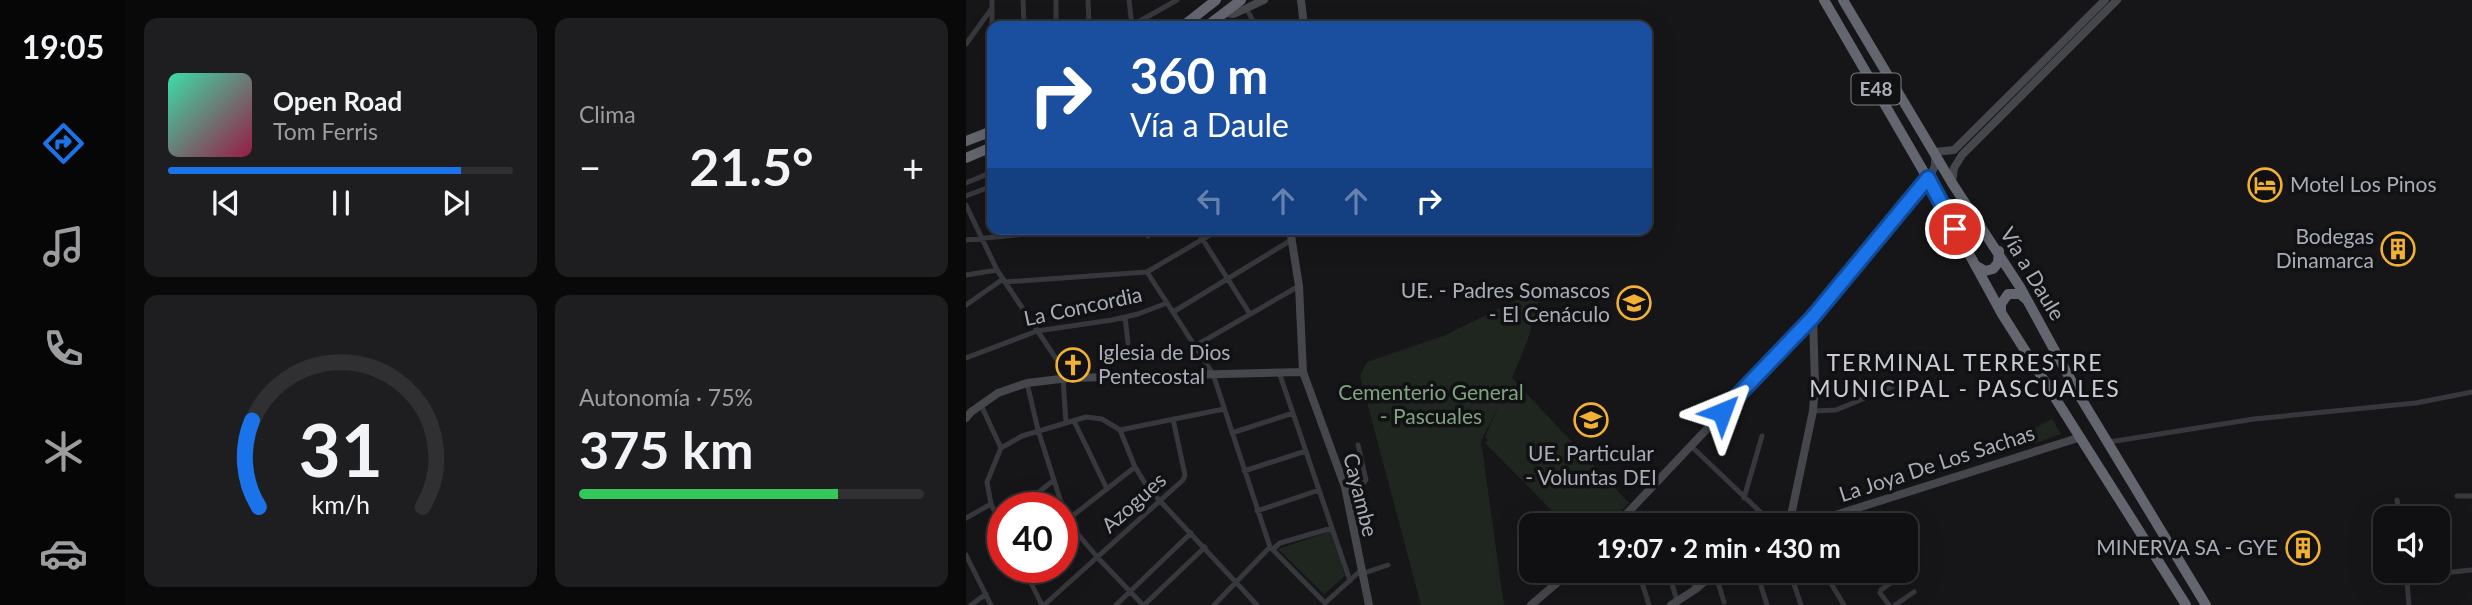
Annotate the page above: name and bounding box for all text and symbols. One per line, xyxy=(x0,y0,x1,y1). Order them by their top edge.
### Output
text: 19:05 xyxy=(22,27,104,66)
text: 360 m xyxy=(1130,46,1268,104)
icon: right xyxy=(1015,49,1106,140)
road number: E48 xyxy=(1852,74,1900,104)
text: Open Road xyxy=(273,85,402,117)
text: Clima xyxy=(579,100,636,128)
text: Vía a Daule xyxy=(1130,105,1289,144)
text: Tom Ferris xyxy=(273,117,378,145)
icon: directions xyxy=(39,119,88,168)
text: 21.5° xyxy=(689,135,814,197)
text: − xyxy=(579,144,601,190)
text: + xyxy=(902,144,924,190)
hotel icon: Motel Los Pinos xyxy=(2246,166,2284,204)
place label: Motel Los Pinos xyxy=(2290,171,2437,196)
icon: left xyxy=(1191,182,1229,220)
icon: ahead xyxy=(1264,182,1302,220)
icon: ahead xyxy=(1337,182,1375,220)
icon: right xyxy=(1410,182,1448,220)
icon: previous xyxy=(207,184,245,222)
icon: pause xyxy=(322,184,360,222)
icon: next xyxy=(437,184,475,222)
pin xyxy=(1925,199,1985,259)
icon: arrive xyxy=(1936,210,1974,248)
icon: music xyxy=(39,222,88,271)
street label: Vía a Daule xyxy=(1996,222,2071,324)
place label: Bodegas Dinamarca xyxy=(2276,223,2374,272)
building icon: Bodegas Dinamarca xyxy=(2379,230,2417,268)
place label: UE. - Padres Somascos - El Cenáculo xyxy=(1401,277,1610,326)
street label: La Concordia xyxy=(1021,281,1144,330)
school or university icon: UE. - Padres Somascos - El Cenáculo xyxy=(1615,284,1653,322)
icon: phone xyxy=(39,324,88,373)
place label: Iglesia de Dios Pentecostal xyxy=(1098,339,1230,388)
church icon: Iglesia de Dios Pentecostal xyxy=(1054,346,1092,384)
district label: TERMINAL TERRESTRE MUNICIPAL - PASCUALES xyxy=(1809,348,2121,402)
position arrow xyxy=(1685,375,1759,449)
park label: Cementerio General - Pascuales xyxy=(1338,379,1524,428)
text: Autonomía · 75% xyxy=(579,383,753,411)
school or university icon: UE. Particular - Voluntas DEI xyxy=(1572,401,1610,439)
text: 31 xyxy=(298,405,383,493)
text: 375 km xyxy=(579,418,753,480)
street label: La Joya De Los Sachas xyxy=(1836,419,2037,506)
icon: climate xyxy=(39,427,88,476)
place label: UE. Particular - Voluntas DEI xyxy=(1525,440,1657,489)
street label: Cayambe xyxy=(1339,450,1384,539)
street label: Azogues xyxy=(1096,466,1170,537)
text: km/h xyxy=(311,489,370,519)
speed limit sign: 40 xyxy=(987,492,1078,583)
map controls xyxy=(2373,506,2450,583)
button: sound xyxy=(2373,506,2450,583)
icon: car xyxy=(39,529,88,578)
building icon: MINERVA SA - GYE xyxy=(2284,529,2322,567)
text: 19:07 · 2 min · 430 m xyxy=(1596,532,1841,564)
place label: MINERVA SA - GYE xyxy=(2096,534,2278,559)

